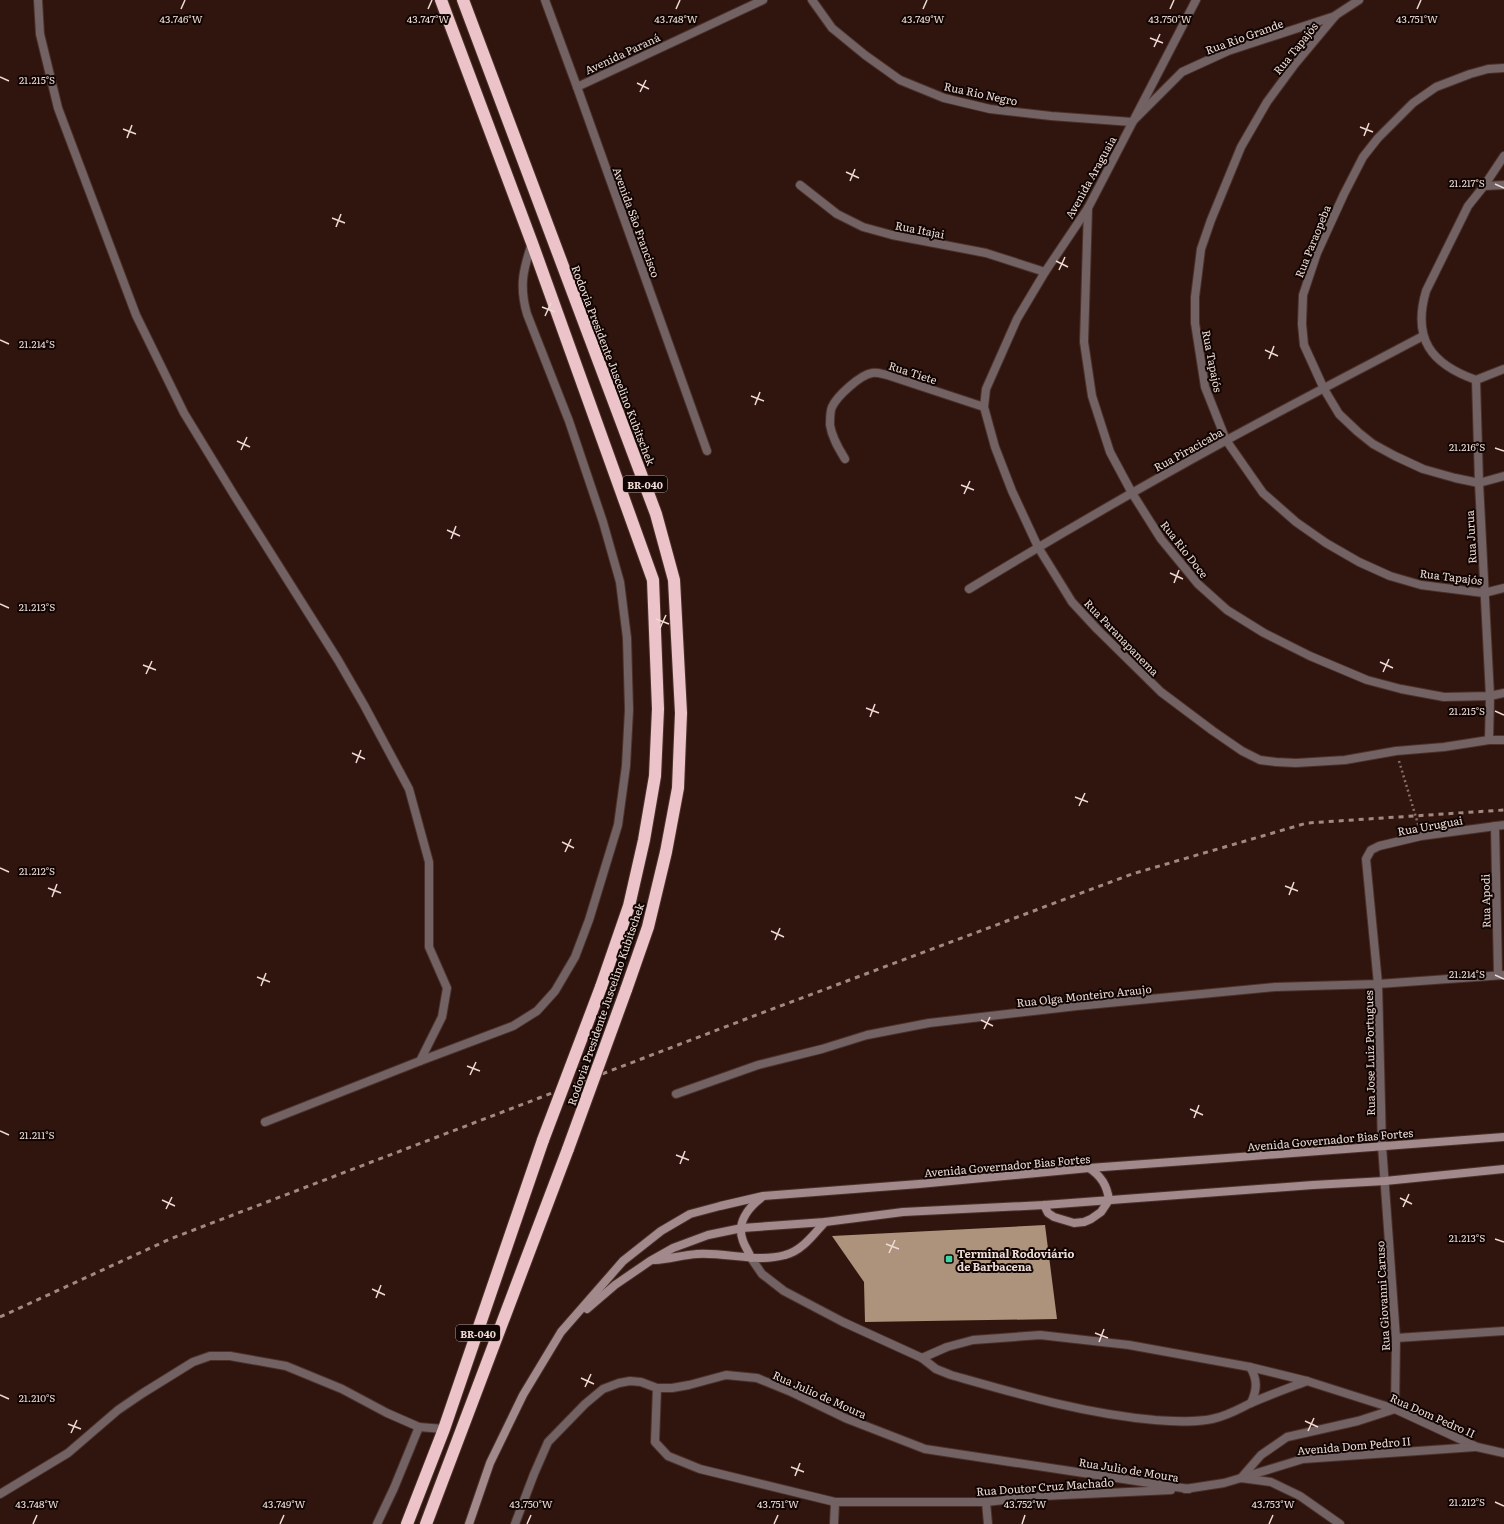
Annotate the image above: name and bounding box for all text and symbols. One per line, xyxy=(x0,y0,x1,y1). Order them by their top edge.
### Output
text: 43.746°W xyxy=(159,11,203,26)
text: 43.747°W xyxy=(407,11,449,26)
text: 43.748°W xyxy=(654,11,698,26)
text: 43.749°W xyxy=(902,11,945,26)
text: 43.750°W xyxy=(1148,11,1192,26)
text: 43.751°W xyxy=(1396,11,1438,26)
street label: Rua Rio Grande xyxy=(1203,14,1285,57)
street label: Rua Tapajós xyxy=(1269,18,1321,77)
street label: Avenida Paraná xyxy=(582,29,662,77)
text: 21.215°S xyxy=(19,72,55,87)
street label: Rua Rio Negro xyxy=(943,77,1019,109)
street label: Avenida Araguaia xyxy=(1061,133,1119,221)
street label: Avenida São Francisco xyxy=(610,165,664,279)
text: 21.217°S xyxy=(1449,175,1485,190)
street label: Rua Paraopeba xyxy=(1290,202,1334,280)
street label: Rua Itajai xyxy=(894,216,946,242)
street label: Rodovia Presidente Juscelino Kubitschek xyxy=(568,263,660,468)
street label: Rua Tapajós xyxy=(1199,329,1227,393)
text: 21.214°S xyxy=(19,336,55,351)
street label: Rua Tiete xyxy=(887,357,939,387)
street label: Rua Piracicaba xyxy=(1151,423,1226,475)
text: 21.216°S xyxy=(1449,439,1485,454)
road number: BR-040 xyxy=(623,476,667,492)
street label: Rua Jurua xyxy=(1461,510,1479,564)
street label: Rua Rio Doce xyxy=(1157,517,1213,581)
street label: Rua Tapajós xyxy=(1419,564,1483,588)
street label: Rua Paranapanema xyxy=(1081,595,1163,679)
text: 21.213°S xyxy=(19,599,55,614)
text: 21.215°S xyxy=(1449,703,1485,718)
street label: Rua Uruguai xyxy=(1396,811,1464,839)
text: 21.212°S xyxy=(19,863,55,878)
street label: Rua Apodi xyxy=(1477,873,1493,928)
street label: Rodovia Presidente Juscelino Kubitschek xyxy=(563,900,647,1107)
text: 21.214°S xyxy=(1449,966,1485,981)
street label: Rua Olga Monteiro Araujo xyxy=(1016,980,1152,1010)
street label: Rua Jose Luiz Portugues xyxy=(1360,990,1378,1116)
street label: Avenida Governador Bias Fortes xyxy=(1246,1124,1414,1154)
text: 21.211°S xyxy=(20,1127,54,1142)
street label: Avenida Governador Bias Fortes xyxy=(923,1150,1091,1180)
text: 21.213°S xyxy=(1449,1230,1485,1245)
street label: Rua Giovanni Caruso xyxy=(1371,1241,1393,1351)
place label: Terminal Rodoviário de Barbacena xyxy=(957,1245,1075,1274)
marker: Terminal Rodoviário de Barbacena xyxy=(944,1254,954,1264)
road number: BR-040 xyxy=(456,1325,500,1341)
street label: Rua Julio de Moura xyxy=(771,1366,870,1422)
street label: Rua Dom Pedro II xyxy=(1388,1389,1478,1441)
text: 21.210°S xyxy=(19,1390,55,1405)
street label: Avenida Dom Pedro II xyxy=(1296,1432,1412,1458)
street label: Rua Julio de Moura xyxy=(1078,1453,1180,1485)
street label: Rua Doutor Cruz Machado xyxy=(976,1473,1114,1499)
text: 21.212°S xyxy=(1449,1494,1485,1509)
text: 43.748°W xyxy=(15,1496,59,1511)
text: 43.749°W xyxy=(263,1496,306,1511)
text: 43.750°W xyxy=(509,1496,553,1511)
text: 43.751°W xyxy=(757,1496,799,1511)
text: 43.752°W xyxy=(1004,1496,1046,1511)
text: 43.753°W xyxy=(1251,1496,1295,1511)

